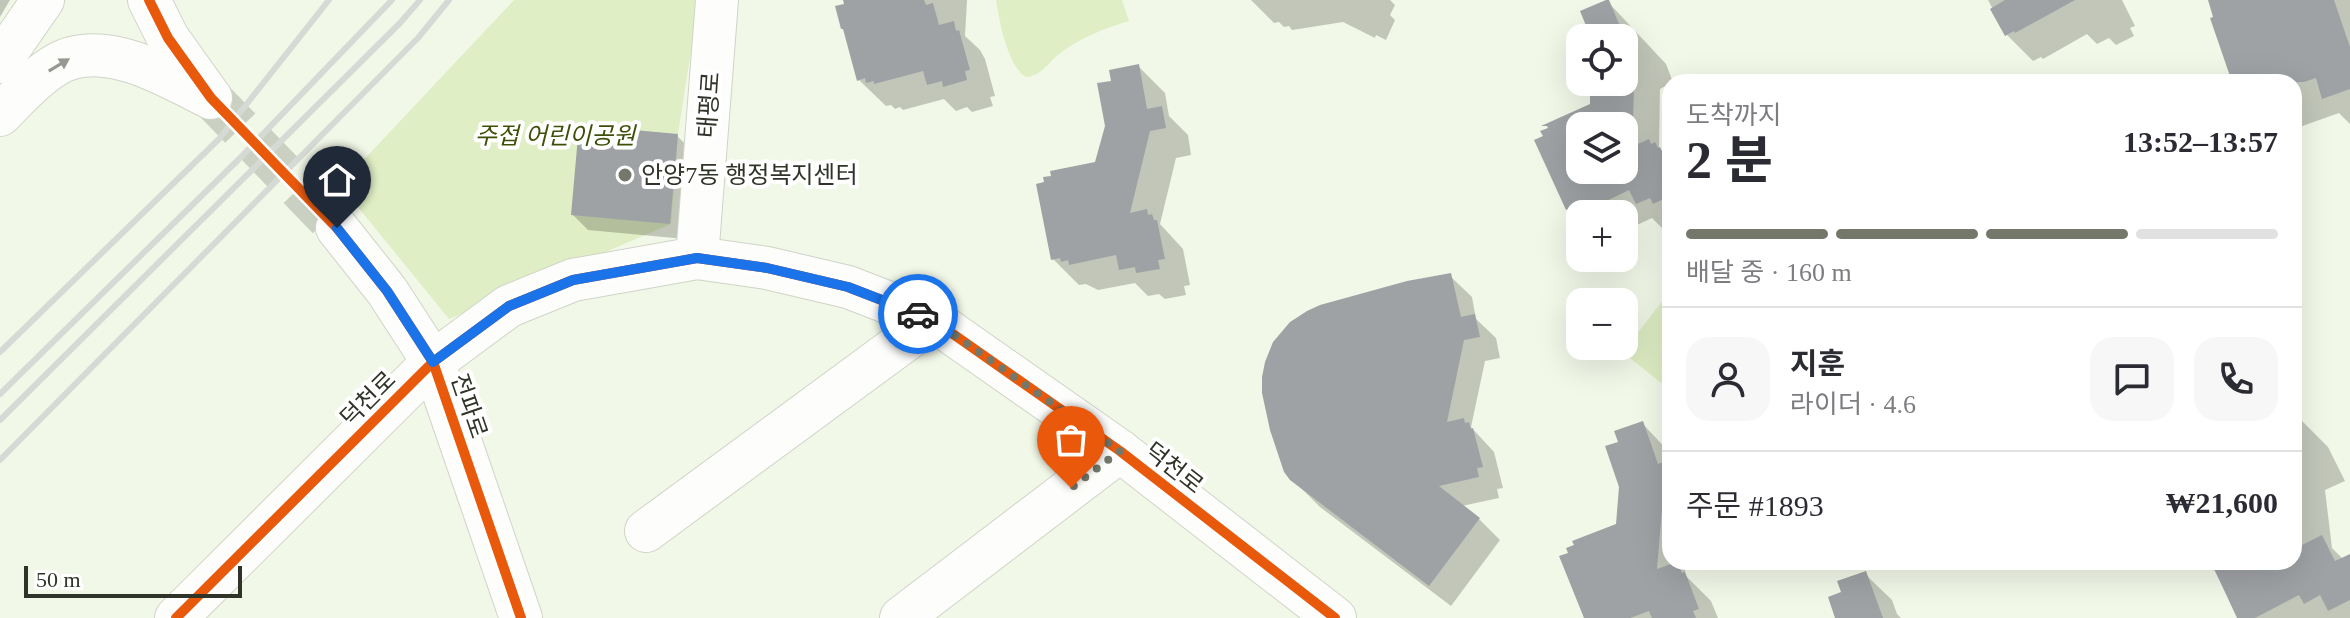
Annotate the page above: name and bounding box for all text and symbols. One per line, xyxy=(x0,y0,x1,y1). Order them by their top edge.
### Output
map controls xyxy=(1566,24,1638,360)
button: locate xyxy=(1566,24,1638,96)
one-way arrow xyxy=(48,58,70,72)
street label: 태평로 xyxy=(694,71,724,139)
text: 도착까지 xyxy=(1686,101,1782,130)
button: layers xyxy=(1566,112,1638,184)
park label: 주접 어린이공원 xyxy=(475,123,637,149)
text: 13:52–13:57 xyxy=(2123,125,2278,158)
text: 2 분 xyxy=(1686,132,1773,189)
pin xyxy=(303,146,371,228)
icon: home xyxy=(315,158,359,202)
place label: 안양7동 행정복지센터 xyxy=(641,162,858,188)
marker: 안양7동 행정복지센터 xyxy=(616,166,634,184)
button: + xyxy=(1566,200,1638,272)
text: 배달 중 · 160 m xyxy=(1686,258,1852,287)
courier xyxy=(878,274,958,354)
button: − xyxy=(1566,288,1638,360)
icon: car xyxy=(896,292,940,336)
button: person xyxy=(1686,337,1770,421)
button: chat xyxy=(2090,337,2174,421)
button: phone xyxy=(2194,337,2278,421)
text: 지훈 xyxy=(1790,347,1845,380)
street label: 덕천로 xyxy=(335,366,401,432)
street label: 전파로 xyxy=(446,370,492,442)
text: 라이더 · 4.6 xyxy=(1790,390,1916,419)
pin xyxy=(1037,406,1105,488)
icon: bag xyxy=(1049,418,1093,462)
street label: 덕천로 xyxy=(1140,437,1208,499)
text: ₩21,600 xyxy=(2166,486,2278,519)
text: 주문 #1893 xyxy=(1686,489,1824,522)
scale bar xyxy=(24,562,242,598)
text: 50 m xyxy=(36,567,81,592)

